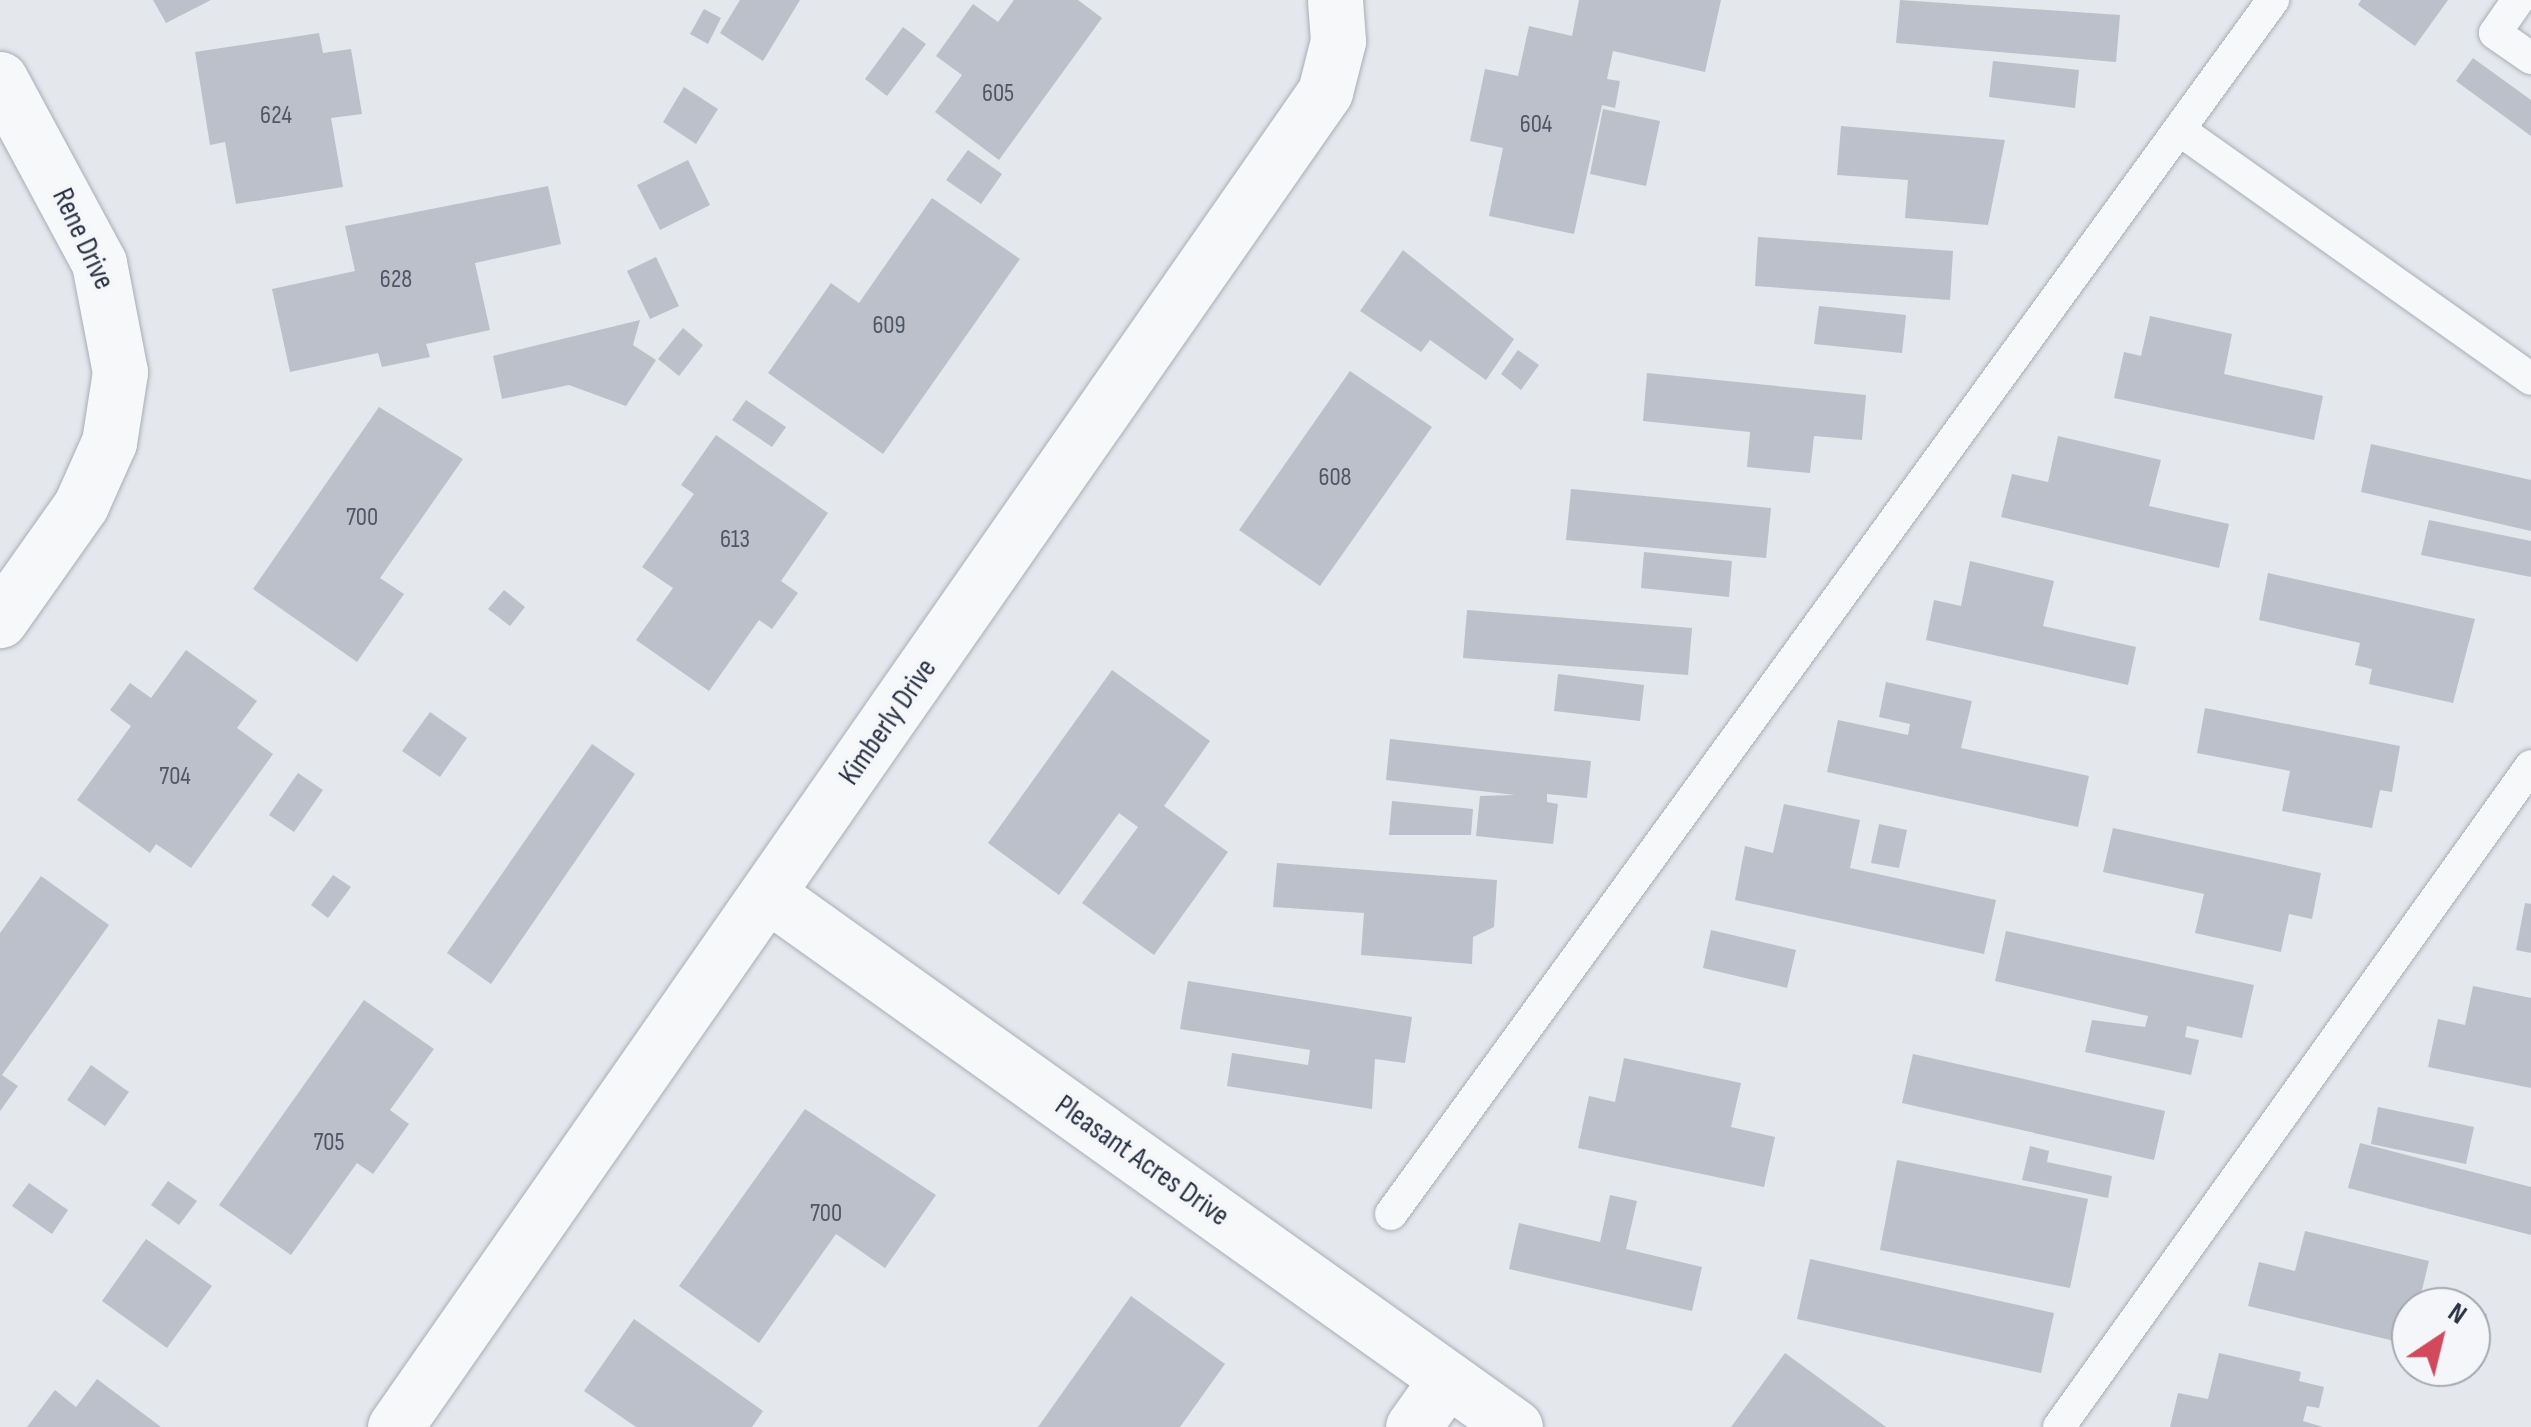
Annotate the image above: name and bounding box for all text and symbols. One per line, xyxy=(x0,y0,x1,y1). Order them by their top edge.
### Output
house number: 605 xyxy=(982,79,1014,109)
house number: 624 xyxy=(260,101,292,131)
house number: 604 xyxy=(1520,110,1552,140)
street label: Rene Drive xyxy=(44,183,122,295)
house number: 628 xyxy=(380,265,412,295)
house number: 609 xyxy=(872,311,906,341)
house number: 608 xyxy=(1318,463,1352,493)
house number: 700 xyxy=(346,503,378,533)
house number: 613 xyxy=(720,525,750,555)
street label: Kimberly Drive xyxy=(831,652,945,792)
house number: 704 xyxy=(159,762,191,792)
street label: Pleasant Acres Drive xyxy=(1048,1088,1236,1234)
house number: 705 xyxy=(313,1128,345,1158)
house number: 700 xyxy=(810,1199,842,1229)
north arrow xyxy=(2391,1287,2491,1387)
text: N xyxy=(2442,1296,2473,1331)

